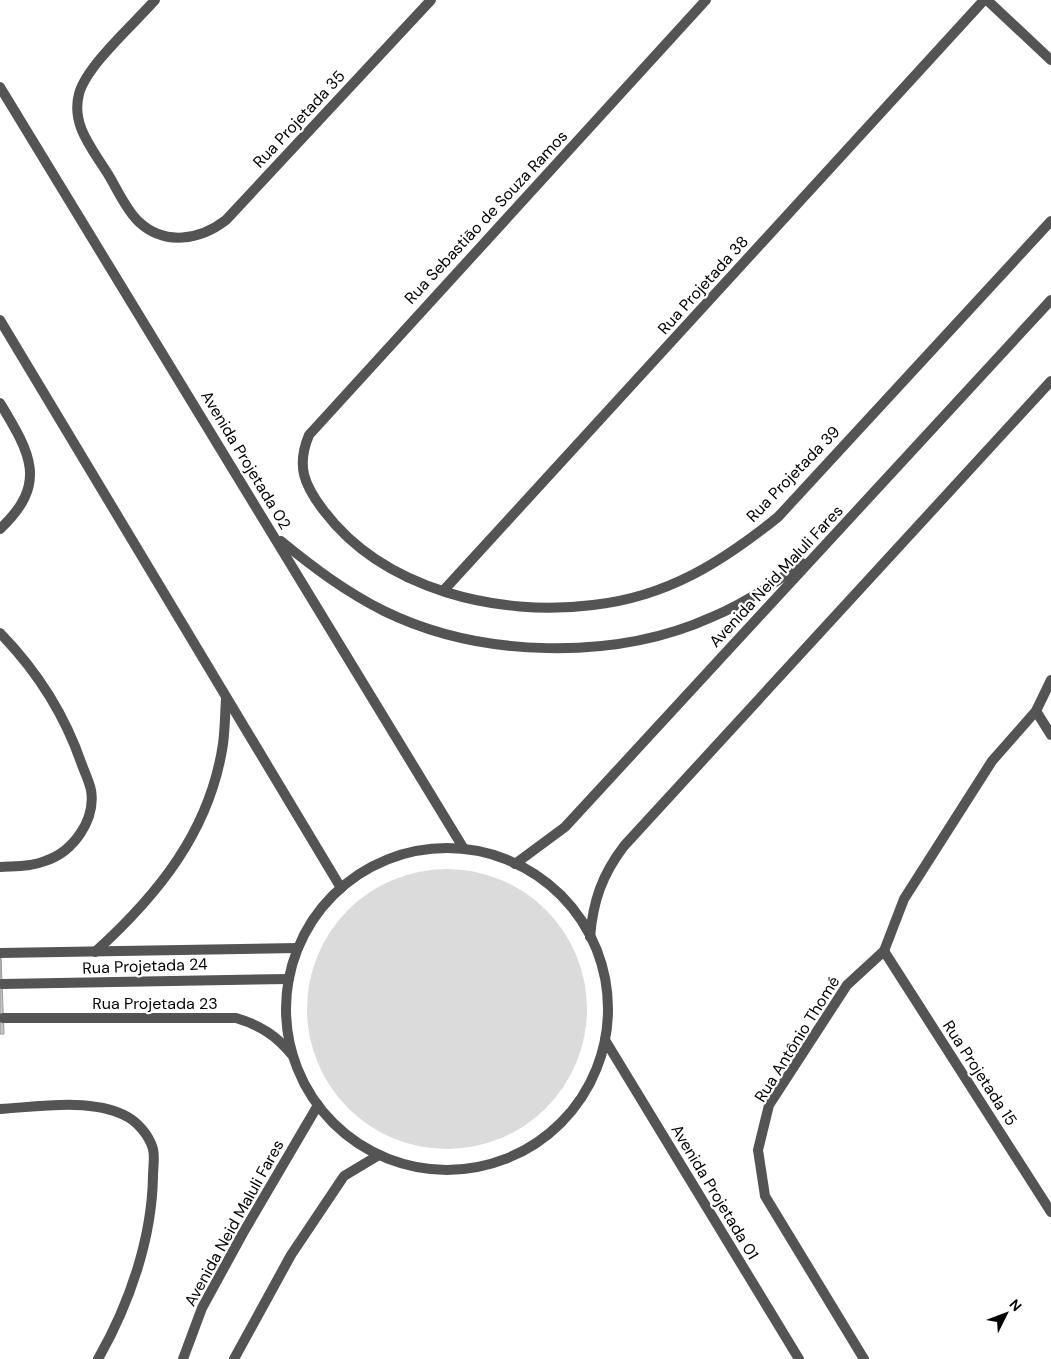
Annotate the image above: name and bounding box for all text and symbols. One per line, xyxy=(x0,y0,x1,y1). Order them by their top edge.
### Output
street label: Rua Projetada 35 xyxy=(248,66,350,172)
street label: Rua Sebastião de Souza Ramos xyxy=(400,126,572,308)
street label: Rua Projetada 38 xyxy=(653,231,753,339)
street label: Avenida Projetada 02 xyxy=(196,387,296,533)
street label: Rua Projetada 39 xyxy=(742,421,844,527)
street label: Avenida Neid Maluli Fares xyxy=(704,500,848,652)
street label: Rua Projetada 24 xyxy=(82,953,208,979)
street label: Rua Antônio Thomé xyxy=(750,972,844,1106)
street label: Rua Projetada 23 xyxy=(92,993,218,1014)
street label: Rua Projetada 15 xyxy=(938,1016,1022,1130)
street label: Avenida Projetada 01 xyxy=(666,1121,764,1263)
street label: Avenida Neid Maluli Fares xyxy=(179,1136,289,1310)
north arrow xyxy=(981,1289,1031,1339)
text: N xyxy=(1006,1295,1026,1315)

